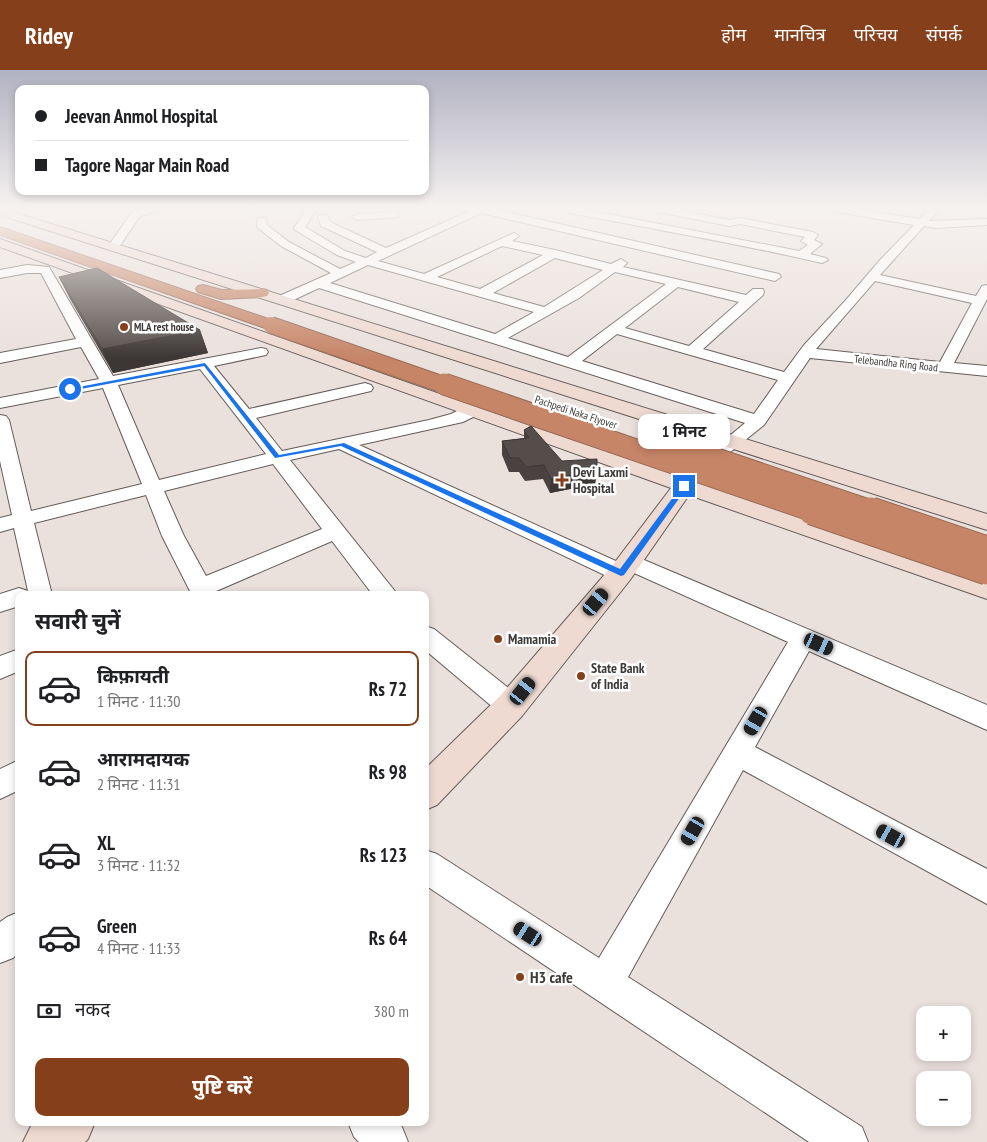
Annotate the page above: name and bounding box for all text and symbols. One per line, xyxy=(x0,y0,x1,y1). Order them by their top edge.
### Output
text: Ridey xyxy=(25,20,73,51)
text: होम xyxy=(721,23,746,46)
text: मानचित्र xyxy=(774,23,826,46)
text: परिचय xyxy=(854,23,898,46)
text: संपर्क xyxy=(926,23,962,46)
text: Jeevan Anmol Hospital xyxy=(65,104,217,128)
text: Tagore Nagar Main Road xyxy=(65,153,229,177)
place label: MLA rest house xyxy=(134,320,194,334)
marker: MLA rest house xyxy=(118,321,130,333)
street label: Telebandha Ring Road xyxy=(853,352,939,374)
route start xyxy=(59,378,81,400)
street label: Pachpedi Naka Flyover xyxy=(533,392,619,432)
callout: 1 मिनट xyxy=(638,414,730,448)
text: 1 मिनट xyxy=(662,421,706,441)
place label: Devi Laxmi Hospital xyxy=(573,463,628,497)
marker: Devi Laxmi Hospital xyxy=(555,473,569,487)
route end xyxy=(673,475,695,497)
car xyxy=(580,586,611,618)
text: सवारी चुनें xyxy=(35,607,120,635)
place label: Mamamia xyxy=(508,630,557,648)
car xyxy=(802,631,835,657)
marker: Mamamia xyxy=(492,633,504,645)
place label: State Bank of India xyxy=(591,659,645,693)
text: किफ़ायती xyxy=(97,664,169,688)
icon: car xyxy=(37,666,82,711)
marker: State Bank of India xyxy=(575,670,587,682)
car xyxy=(507,675,538,707)
text: Rs 72 xyxy=(369,677,407,701)
text: 1 मिनट · 11:30 xyxy=(97,691,181,711)
car xyxy=(742,704,769,738)
text: आरामदायक xyxy=(97,747,189,771)
icon: car xyxy=(37,749,82,794)
text: Rs 98 xyxy=(369,760,407,784)
text: 2 मिनट · 11:31 xyxy=(97,774,181,794)
car xyxy=(679,814,706,848)
car xyxy=(874,822,907,850)
text: XL xyxy=(97,831,115,855)
icon: car xyxy=(37,832,82,877)
text: Rs 123 xyxy=(360,843,407,867)
text: 3 मिनट · 11:32 xyxy=(97,855,181,875)
text: Green xyxy=(97,914,137,938)
icon: car xyxy=(37,915,82,960)
car xyxy=(511,920,544,948)
text: Rs 64 xyxy=(369,926,407,950)
text: 4 मिनट · 11:33 xyxy=(97,938,181,958)
place label: H3 cafe xyxy=(530,967,573,987)
marker: H3 cafe xyxy=(514,971,526,983)
icon: cash xyxy=(35,997,63,1025)
text: नकद xyxy=(75,997,110,1021)
text: 380 m xyxy=(374,1001,409,1021)
map controls xyxy=(916,1006,971,1126)
button: + xyxy=(916,1006,971,1061)
button: पुष्टि करें xyxy=(35,1058,409,1116)
button: − xyxy=(916,1071,971,1126)

